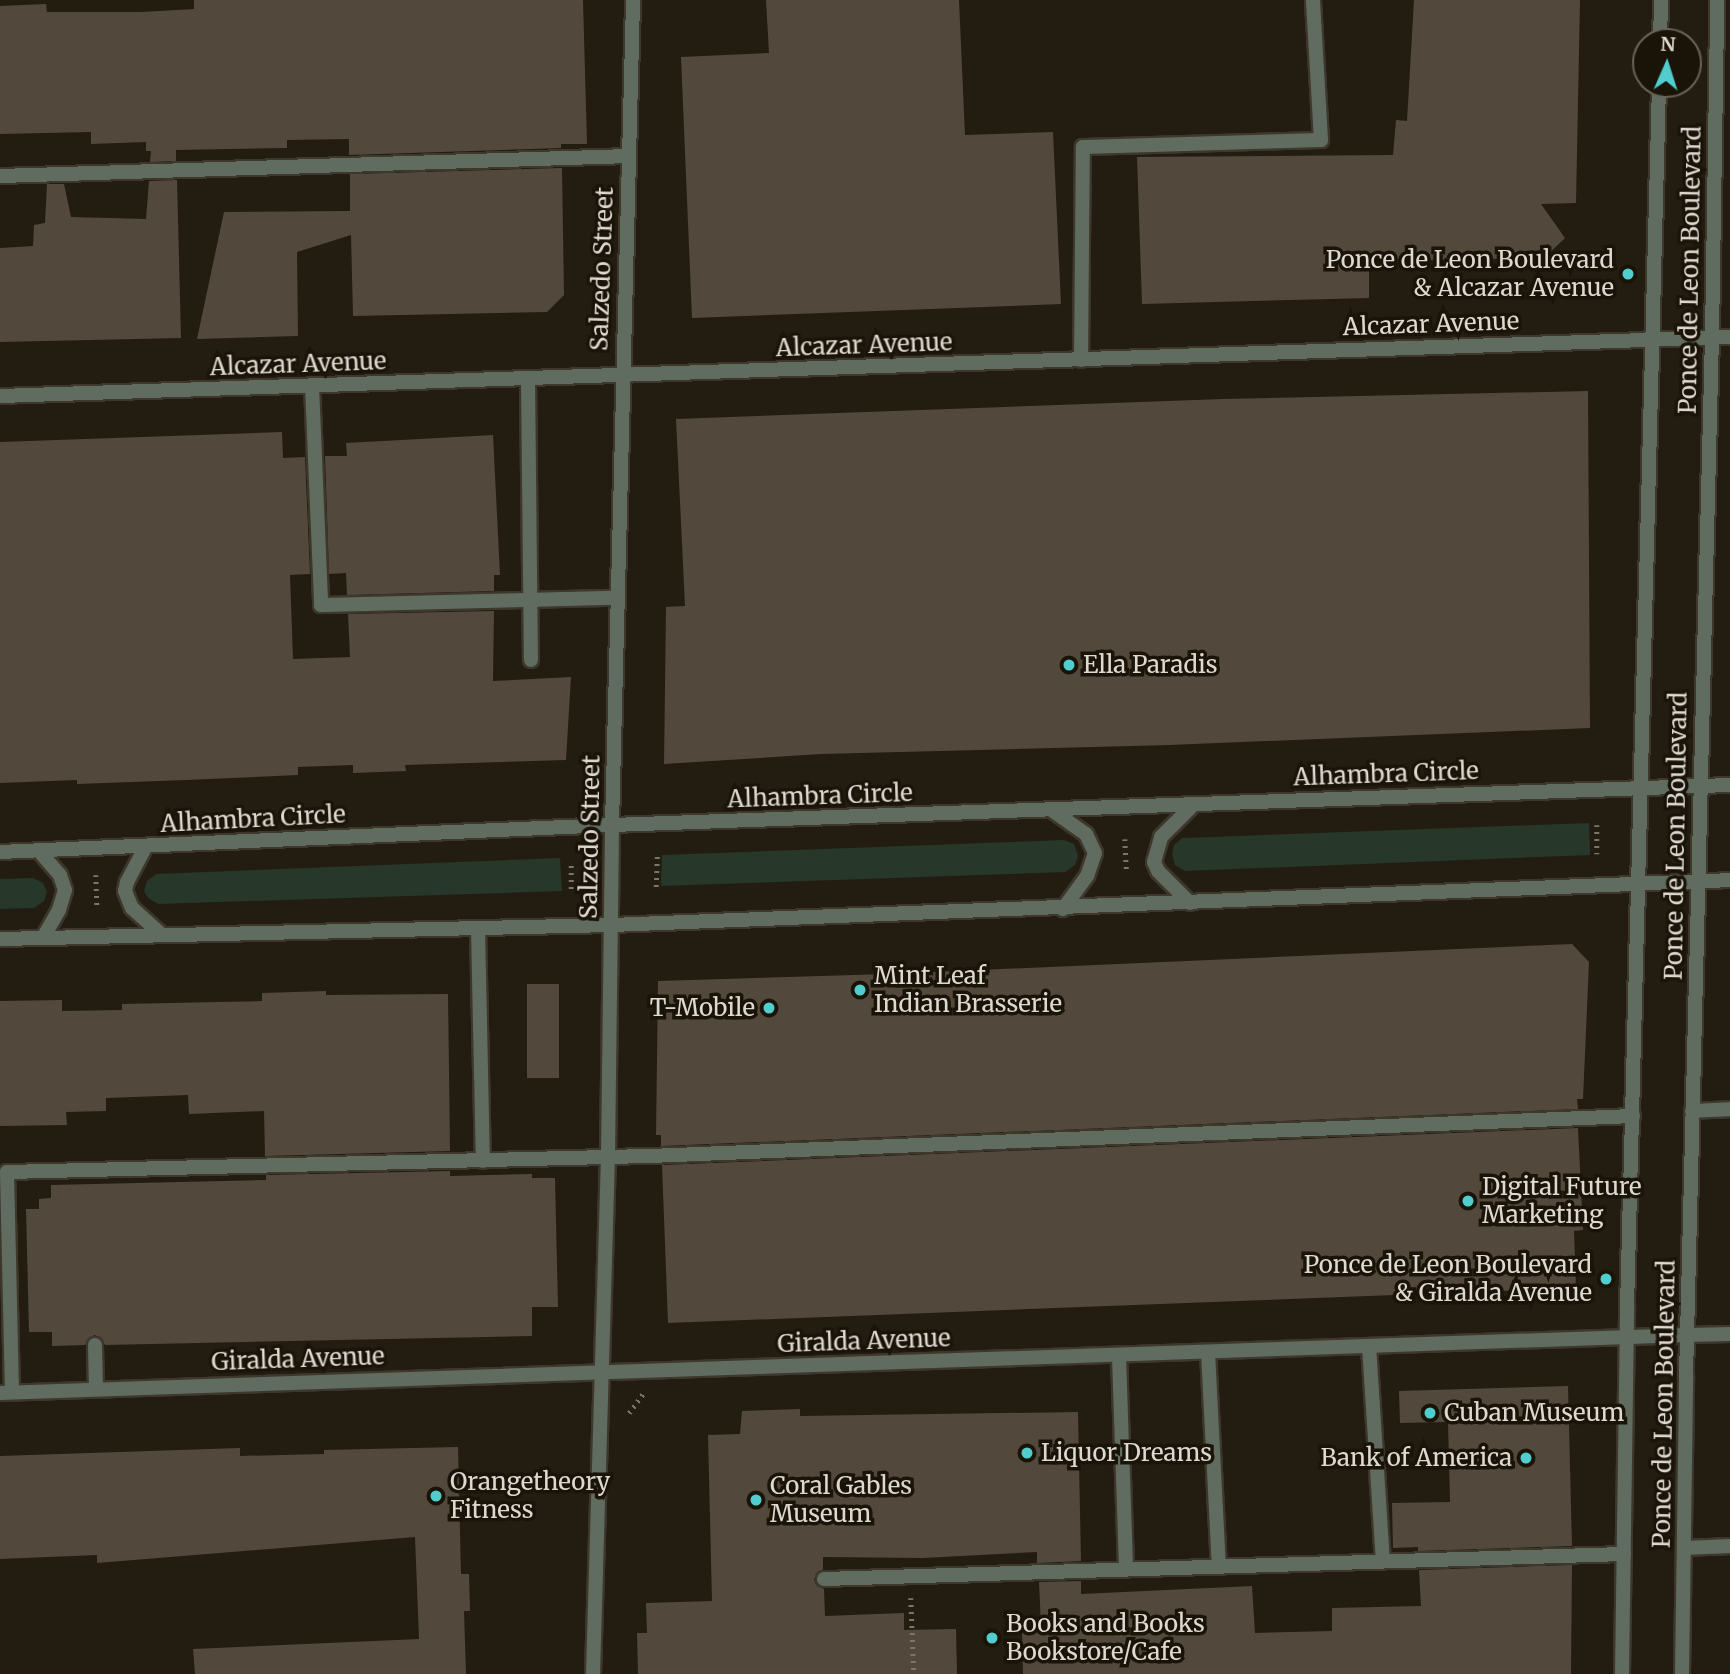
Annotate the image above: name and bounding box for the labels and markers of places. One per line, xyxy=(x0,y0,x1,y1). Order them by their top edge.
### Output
place label: Ponce de Leon Boulevard & Alcazar Avenue xyxy=(1326,246,1614,302)
marker: Ponce de Leon Boulevard & Alcazar Avenue xyxy=(1620,266,1636,282)
place label: Ella Paradis xyxy=(1083,651,1217,679)
marker: Ella Paradis xyxy=(1061,657,1077,673)
place label: Mint Leaf Indian Brasserie xyxy=(874,962,1062,1018)
marker: Mint Leaf Indian Brasserie xyxy=(852,982,868,998)
place label: T-Mobile xyxy=(650,994,755,1022)
marker: T-Mobile xyxy=(761,1000,777,1016)
place label: Digital Future Marketing xyxy=(1482,1173,1642,1229)
marker: Digital Future Marketing xyxy=(1460,1193,1476,1209)
place label: Ponce de Leon Boulevard & Giralda Avenue xyxy=(1304,1251,1592,1307)
marker: Ponce de Leon Boulevard & Giralda Avenue xyxy=(1598,1271,1614,1287)
place label: Cuban Museum xyxy=(1444,1399,1624,1427)
marker: Cuban Museum xyxy=(1422,1405,1438,1421)
place label: Liquor Dreams xyxy=(1041,1439,1212,1467)
place label: Bank of America xyxy=(1320,1444,1512,1472)
marker: Liquor Dreams xyxy=(1019,1445,1035,1461)
marker: Bank of America xyxy=(1518,1450,1534,1466)
place label: Orangetheory Fitness xyxy=(450,1468,610,1524)
place label: Coral Gables Museum xyxy=(770,1472,912,1528)
marker: Orangetheory Fitness xyxy=(428,1488,444,1504)
marker: Coral Gables Museum xyxy=(748,1492,764,1508)
place label: Books and Books Bookstore/Cafe xyxy=(1006,1610,1205,1666)
marker: Books and Books Bookstore/Cafe xyxy=(984,1630,1000,1646)

